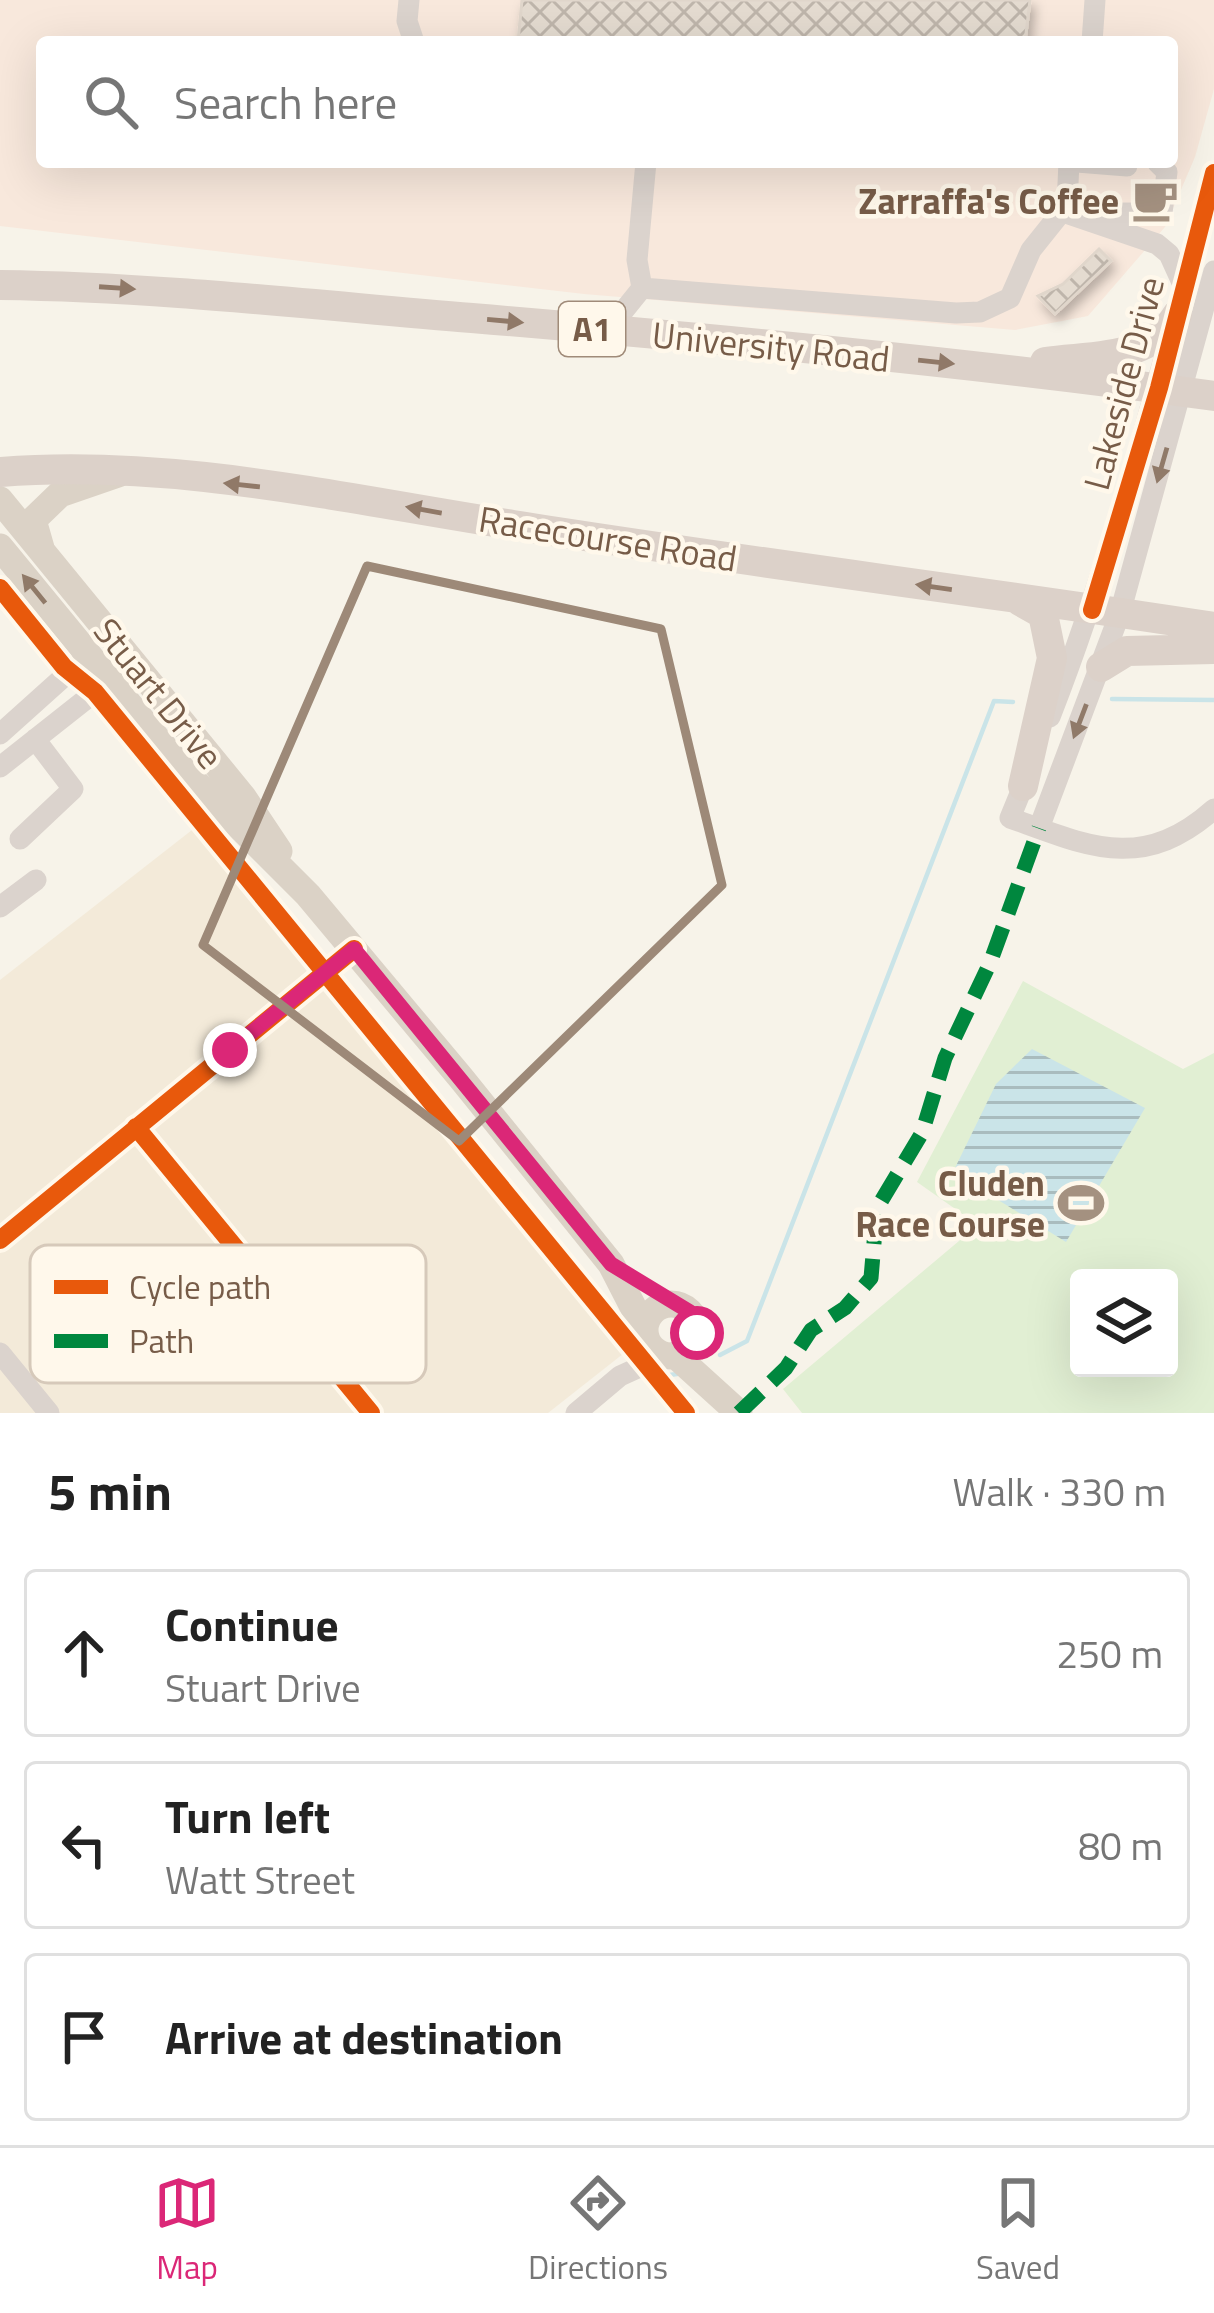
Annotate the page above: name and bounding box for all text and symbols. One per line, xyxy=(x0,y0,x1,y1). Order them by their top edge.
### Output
search box xyxy=(36,36,1178,168)
text: Search here xyxy=(174,68,397,136)
icon: search xyxy=(78,69,144,135)
place label: Zarraffa's Coffee xyxy=(858,173,1119,228)
cafe icon: Zarraffa's Coffee xyxy=(1130,175,1180,225)
street label: Lakeside Drive xyxy=(1068,270,1178,496)
one-way arrow xyxy=(99,278,136,297)
road number: A1 xyxy=(559,302,625,356)
street label: University Road xyxy=(650,306,892,386)
one-way arrow xyxy=(487,312,525,331)
one-way arrow xyxy=(917,353,955,372)
one-way arrow xyxy=(1152,448,1170,484)
one-way arrow xyxy=(223,475,260,494)
street label: Racecourse Road xyxy=(475,490,741,586)
one-way arrow xyxy=(405,500,443,518)
one-way arrow xyxy=(22,574,47,605)
one-way arrow xyxy=(915,577,953,596)
street label: Stuart Drive xyxy=(81,605,237,781)
one-way arrow xyxy=(1069,703,1088,739)
route end xyxy=(203,1023,257,1077)
place label: Cluden Race Course xyxy=(855,1155,1045,1251)
sports icon: Cluden Race Course xyxy=(1056,1178,1106,1228)
legend xyxy=(30,1245,426,1383)
text: Cycle path xyxy=(129,1262,271,1312)
map controls xyxy=(1070,1269,1178,1377)
button: layers xyxy=(1070,1269,1178,1377)
route start xyxy=(670,1306,724,1360)
text: Path xyxy=(129,1316,194,1366)
text: 5 min xyxy=(48,1452,172,1530)
text: Walk · 330 m xyxy=(952,1462,1166,1521)
text: Continue xyxy=(165,1590,339,1658)
icon: ahead xyxy=(51,1620,117,1686)
text: 250 m xyxy=(1056,1624,1163,1683)
text: Stuart Drive xyxy=(165,1658,361,1717)
text: Turn left xyxy=(165,1782,330,1850)
icon: left xyxy=(51,1812,117,1878)
text: 80 m xyxy=(1078,1816,1163,1875)
text: Watt Street xyxy=(165,1850,355,1909)
text: Arrive at destination xyxy=(165,2003,563,2071)
icon: arrive xyxy=(51,2004,117,2070)
tab: Map xyxy=(154,2170,220,2292)
tab: Directions xyxy=(528,2170,668,2292)
tab: Saved xyxy=(976,2170,1060,2292)

